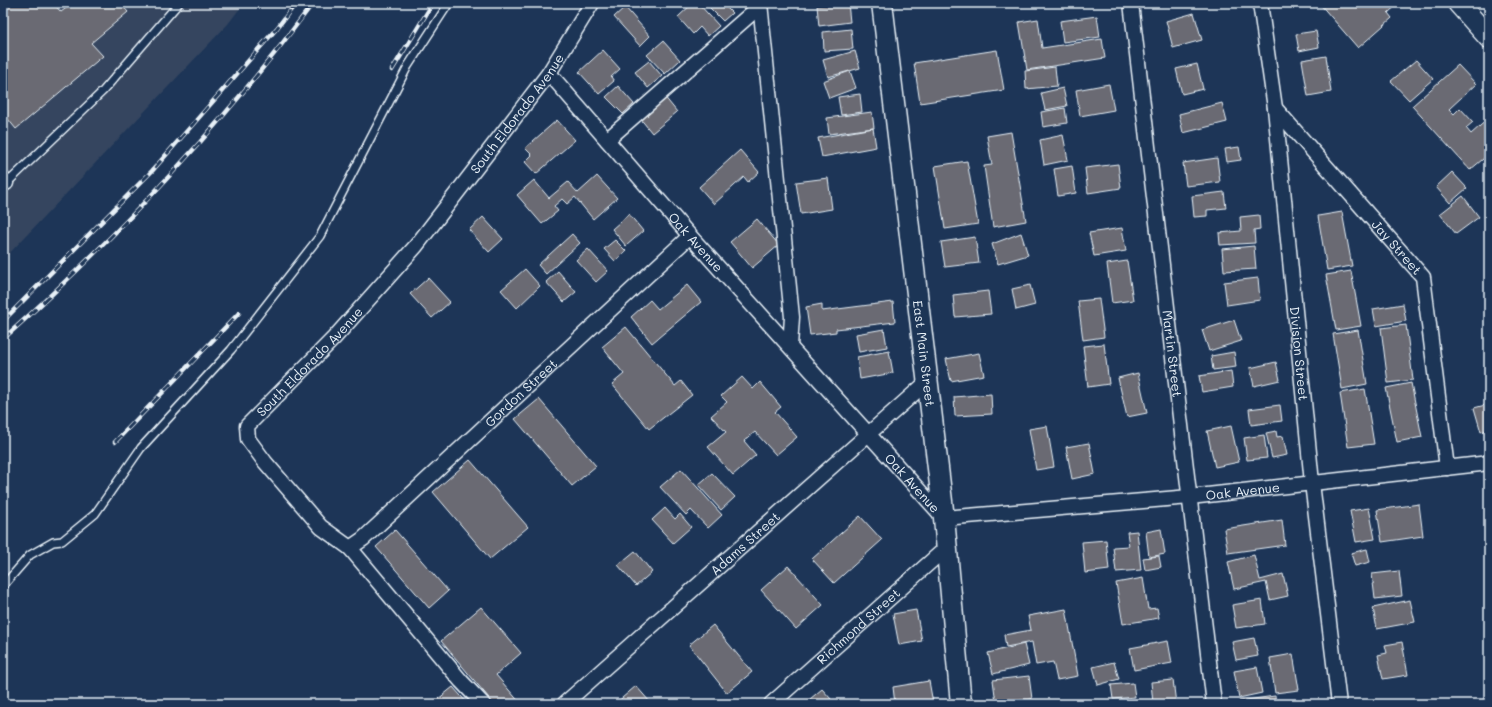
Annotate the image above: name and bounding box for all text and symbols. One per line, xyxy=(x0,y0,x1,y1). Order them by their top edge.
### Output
street label: South Eldorado Avenue xyxy=(466,50,567,177)
street label: Oak Avenue xyxy=(665,208,727,275)
street label: Jay Street xyxy=(1369,216,1426,278)
street label: East Main Street xyxy=(910,299,940,408)
street label: South Eldorado Avenue xyxy=(252,303,366,420)
street label: Division Street xyxy=(1287,306,1313,402)
street label: Martin Street xyxy=(1159,309,1187,398)
street label: Gordon Street xyxy=(481,354,560,430)
street label: Oak Avenue xyxy=(882,449,944,516)
street label: Oak Avenue xyxy=(1205,478,1281,503)
street label: Adams Street xyxy=(706,507,783,578)
street label: Richmond Street xyxy=(813,584,904,668)

